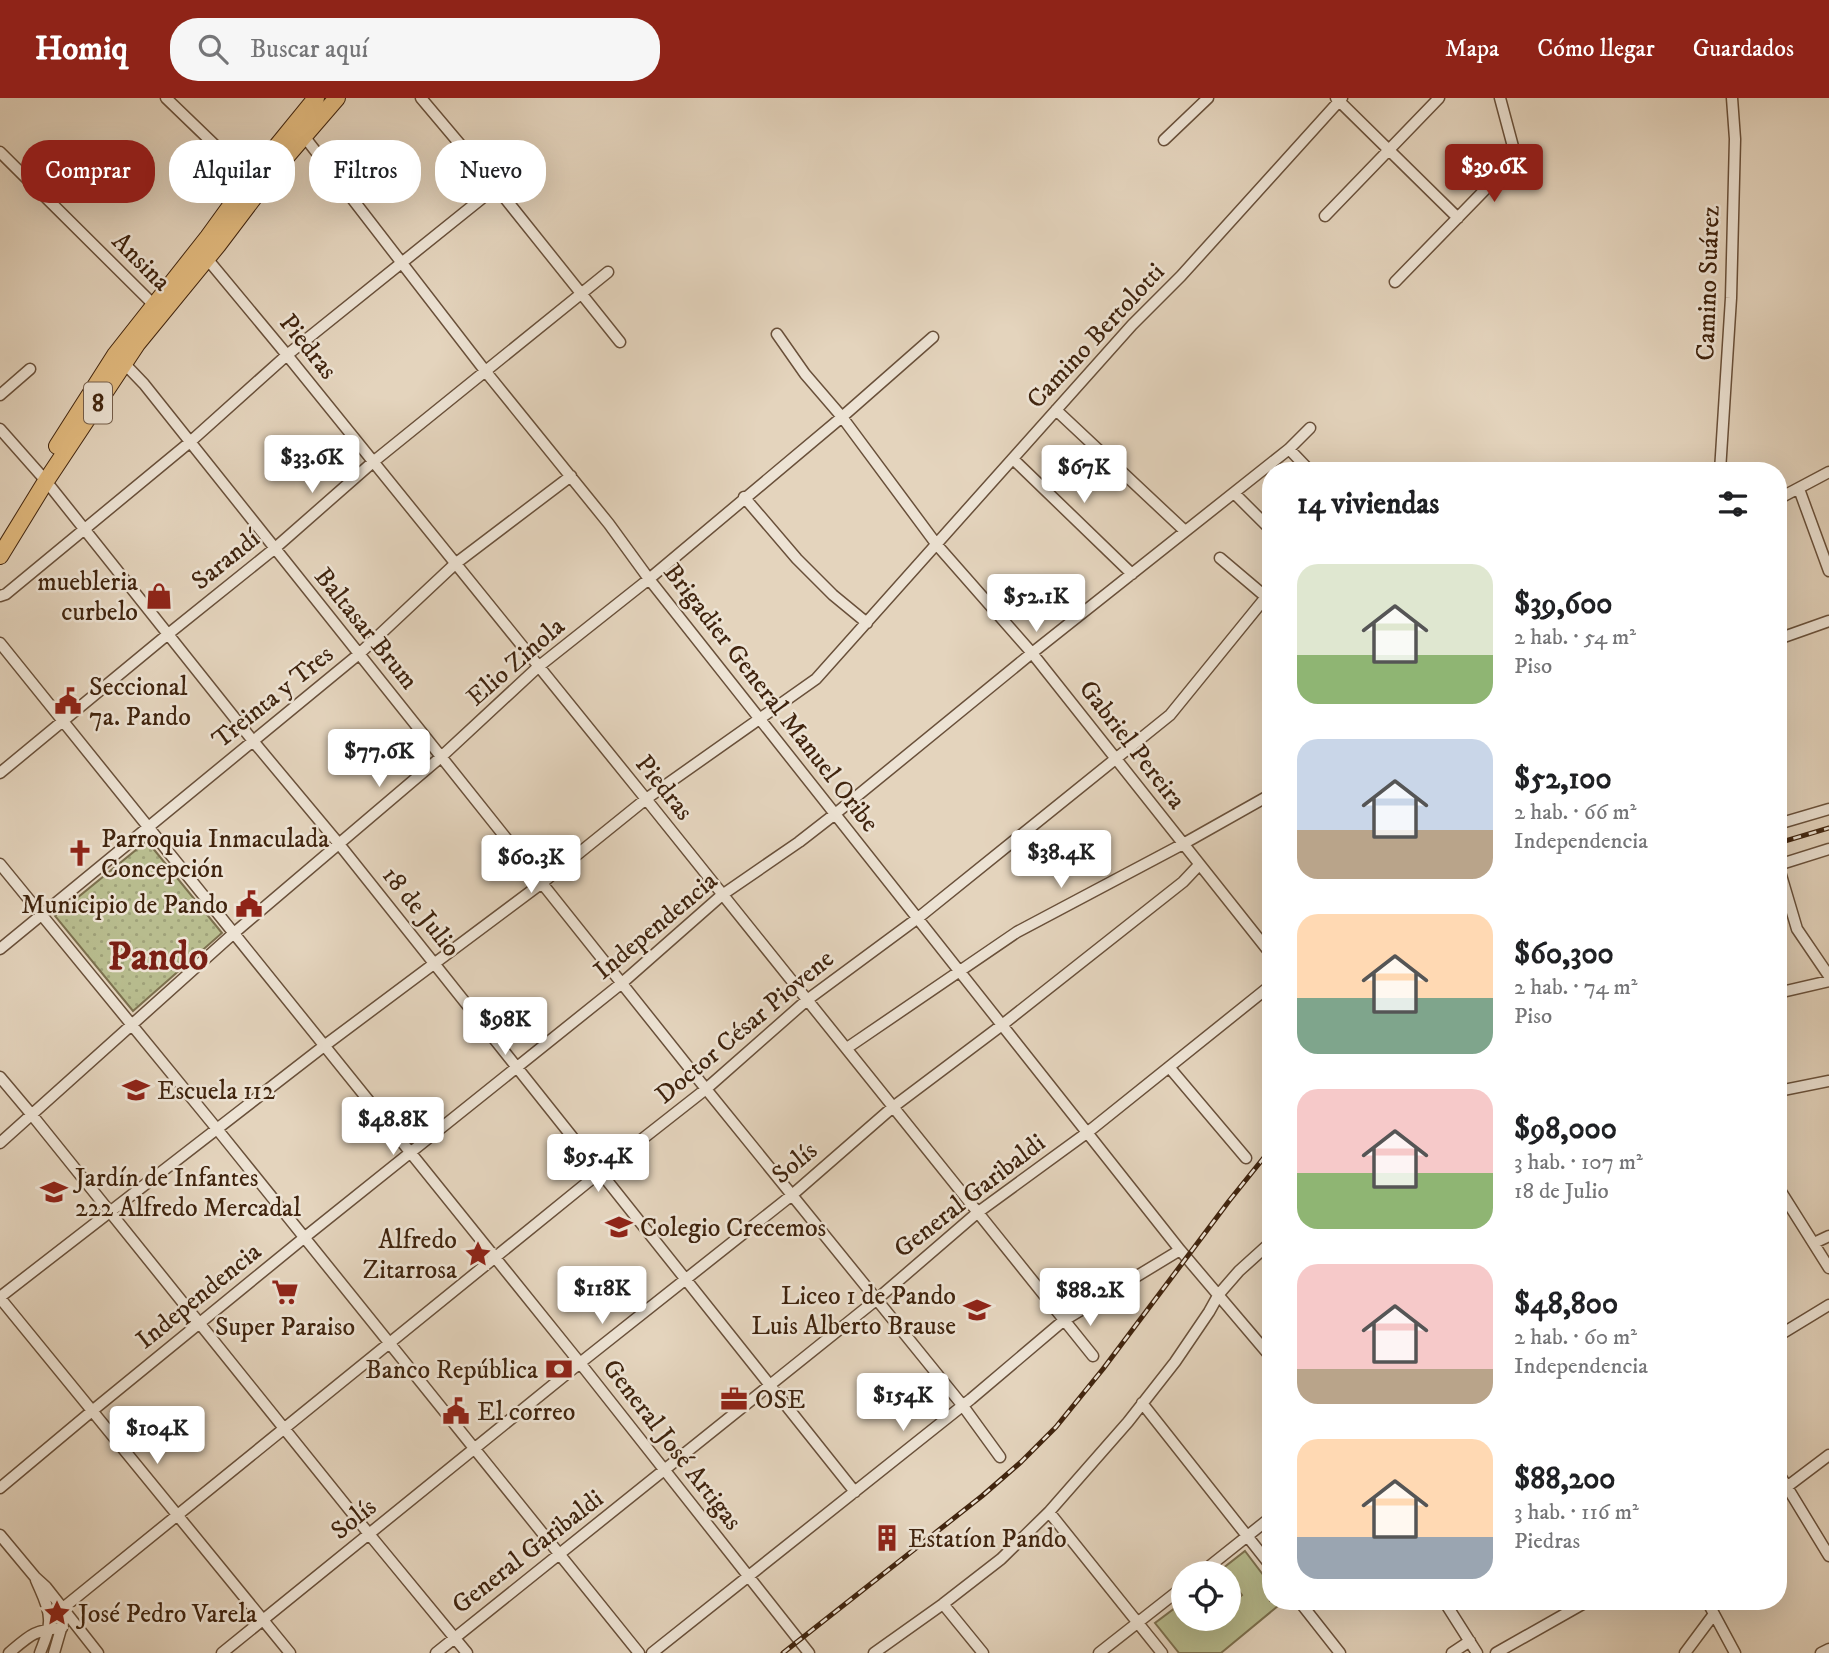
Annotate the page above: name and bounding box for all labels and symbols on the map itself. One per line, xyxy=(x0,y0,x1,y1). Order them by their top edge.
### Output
pin: $39.6K xyxy=(1437,144,1551,204)
street label: Camino Suárez xyxy=(1689,205,1728,361)
street label: Ansina xyxy=(104,226,177,299)
street label: Camino Bertolotti xyxy=(1020,256,1172,416)
street label: Piedras xyxy=(271,307,344,386)
road number: 8 xyxy=(84,382,112,424)
pin: $33.6K xyxy=(255,436,369,495)
pin: $67K xyxy=(1043,446,1125,505)
street label: Sarandí xyxy=(185,522,268,598)
street label: Brigadier General Manuel Oribe xyxy=(656,557,886,839)
street label: Baltasar Brum xyxy=(307,561,425,697)
place label: muebleria curbelo xyxy=(37,566,138,629)
pin: $52.1K xyxy=(979,574,1093,634)
shop icon: muebleria curbelo xyxy=(144,581,174,611)
street label: Elio Zinola xyxy=(460,611,572,714)
street label: Treinta y Tres xyxy=(206,638,340,756)
place label: Seccional 7a. Pando xyxy=(89,671,191,734)
street label: Gabriel Pereira xyxy=(1071,674,1193,816)
public building icon: Seccional 7a. Pando xyxy=(53,686,83,716)
pin: $77.6K xyxy=(322,730,436,789)
street label: Piedras xyxy=(627,748,700,827)
place label: Parroquia Inmaculada Concepción xyxy=(101,823,329,886)
pin: $38.4K xyxy=(1004,830,1118,890)
pin: $60.3K xyxy=(474,836,588,895)
church icon: Parroquia Inmaculada Concepción xyxy=(65,838,95,868)
street label: 18 de Julio xyxy=(374,860,467,964)
street label: Independencia xyxy=(587,865,725,987)
place label: Municipio de Pando xyxy=(21,889,228,922)
public building icon: Municipio de Pando xyxy=(234,889,264,919)
district label: Pando xyxy=(108,933,208,983)
street label: Doctor César Piovene xyxy=(649,943,841,1112)
pin: $98K xyxy=(464,998,546,1057)
school or university icon: Escuela 112 xyxy=(121,1075,151,1105)
place label: Escuela 112 xyxy=(157,1075,275,1108)
pin: $48.8K xyxy=(336,1098,450,1157)
street label: General Garibaldi xyxy=(887,1127,1052,1266)
pin: $95.4K xyxy=(541,1134,655,1194)
street label: Solís xyxy=(765,1135,824,1192)
place label: Jardín de Infantes 222 Alfredo Mercadal xyxy=(73,1162,301,1225)
school or university icon: Jardín de Infantes 222 Alfredo Mercadal xyxy=(39,1177,69,1207)
school or university icon: Colegio Crecemos xyxy=(604,1212,634,1242)
place label: Colegio Crecemos xyxy=(640,1212,826,1245)
place label: Alfredo Zitarrosa xyxy=(363,1224,457,1287)
street label: Independencia xyxy=(130,1236,268,1357)
place icon: Alfredo Zitarrosa xyxy=(463,1239,493,1269)
pin: $118K xyxy=(553,1266,651,1326)
pin: $88.2K xyxy=(1033,1268,1147,1328)
supermarket icon: Super Paraiso xyxy=(270,1277,300,1307)
place label: Liceo 1 de Pando Luis Alberto Brause xyxy=(751,1280,956,1343)
school or university icon: Liceo 1 de Pando Luis Alberto Brause xyxy=(962,1295,992,1325)
place label: Super Paraiso xyxy=(215,1311,355,1344)
street label: General José Artigas xyxy=(595,1353,749,1537)
place label: Banco República xyxy=(365,1354,538,1387)
bank icon: Banco República xyxy=(544,1354,574,1384)
pin: $154K xyxy=(854,1374,952,1433)
office icon: OSE xyxy=(719,1384,749,1414)
place label: OSE xyxy=(755,1384,805,1417)
public building icon: El correo xyxy=(441,1396,471,1426)
place label: El correo xyxy=(477,1396,575,1429)
pin: $104K xyxy=(108,1406,206,1466)
street label: General Garibaldi xyxy=(445,1483,610,1622)
street label: Solís xyxy=(324,1491,384,1548)
building icon: Estatíon Pando xyxy=(872,1523,902,1553)
place label: Estatíon Pando xyxy=(908,1523,1067,1556)
place icon: José Pedro Varela xyxy=(42,1598,72,1628)
place label: José Pedro Varela xyxy=(76,1598,257,1631)

